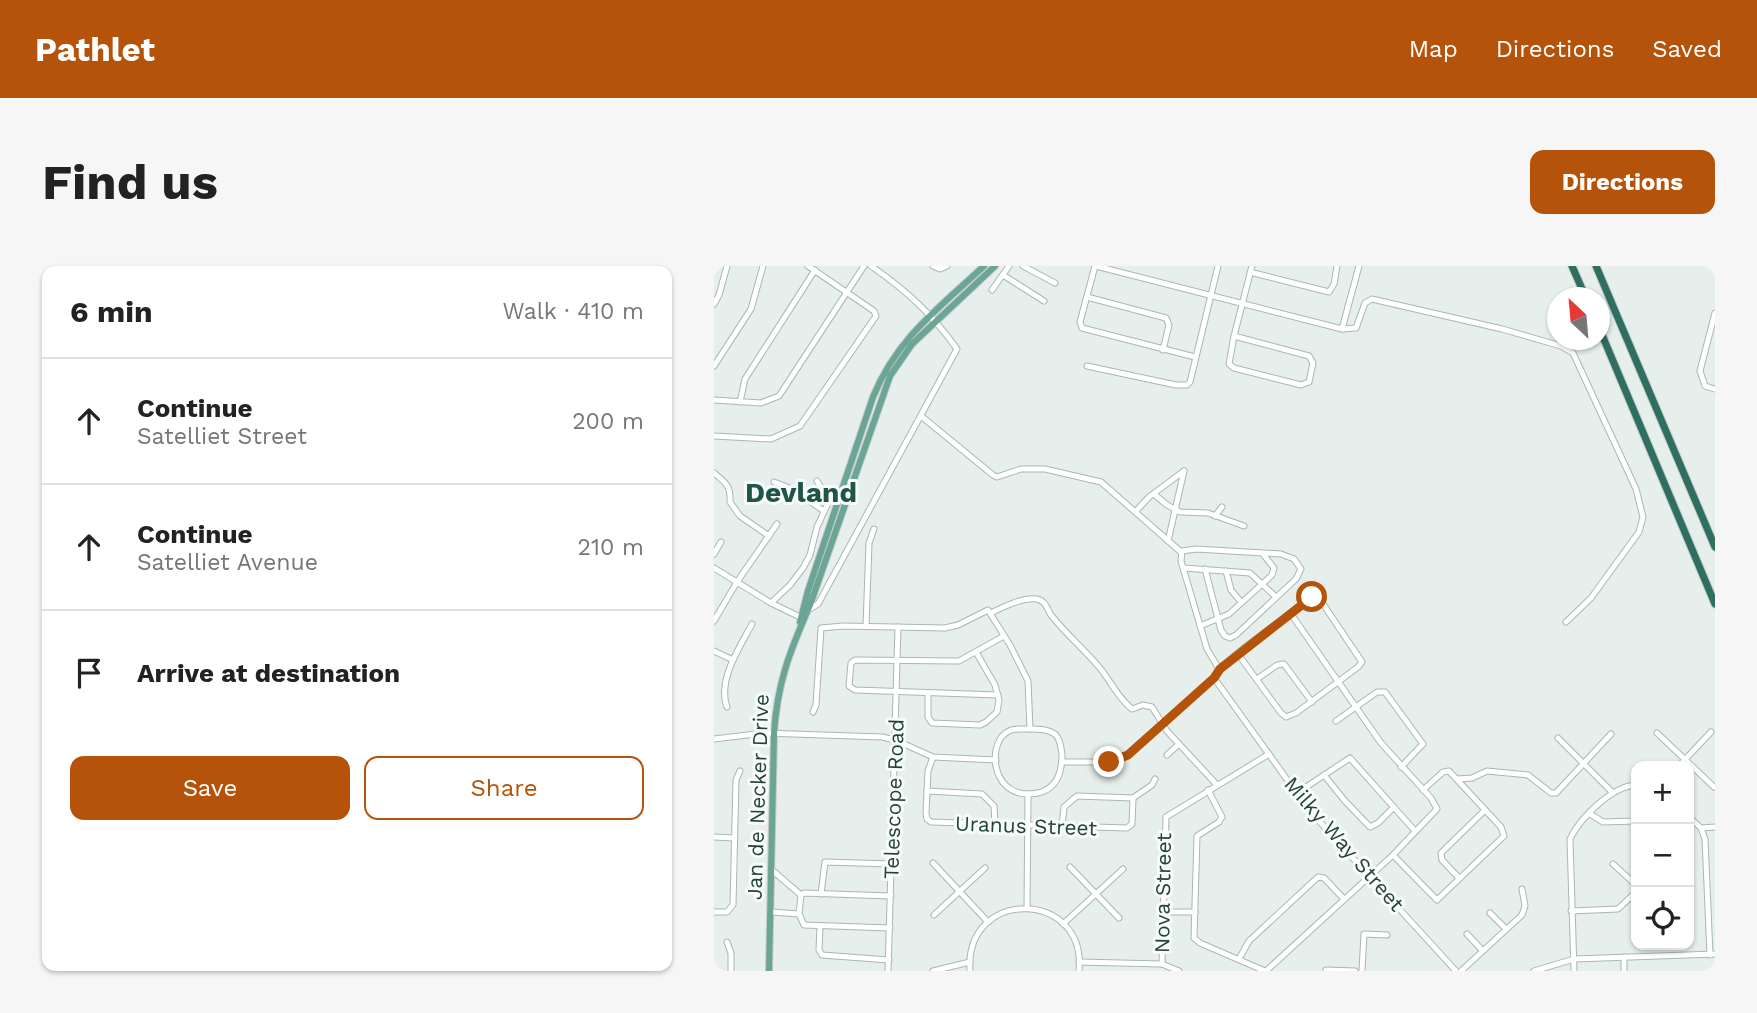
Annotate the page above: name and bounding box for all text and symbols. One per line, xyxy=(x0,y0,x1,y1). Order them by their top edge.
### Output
text: Pathlet xyxy=(35,30,155,69)
text: Map xyxy=(1409,35,1458,63)
text: Directions xyxy=(1496,35,1614,63)
text: Saved xyxy=(1652,35,1722,63)
button: Directions xyxy=(1530,150,1715,214)
text: Find us xyxy=(42,153,218,211)
north arrow xyxy=(1547,287,1610,350)
text: 6 min xyxy=(70,294,153,329)
text: Walk · 410 m xyxy=(503,298,644,325)
text: Continue xyxy=(137,393,253,423)
icon: ahead xyxy=(70,402,108,440)
text: 200 m xyxy=(572,408,644,435)
text: Satelliet Street xyxy=(137,423,307,450)
district label: Devland xyxy=(745,476,857,509)
text: Continue xyxy=(137,519,253,549)
icon: ahead xyxy=(70,528,108,566)
text: 210 m xyxy=(578,534,644,561)
text: Satelliet Avenue xyxy=(137,549,318,576)
route start xyxy=(1296,581,1327,612)
icon: arrive xyxy=(70,654,108,692)
text: Arrive at destination xyxy=(137,658,400,688)
street label: Jan de Necker Drive xyxy=(741,693,774,900)
street label: Telescope Road xyxy=(878,719,909,879)
route end xyxy=(1093,746,1124,777)
button: Save xyxy=(70,756,350,820)
button: Share xyxy=(364,756,644,820)
map controls xyxy=(1631,761,1694,950)
button: + xyxy=(1631,761,1694,824)
street label: Milky Way Street xyxy=(1279,771,1410,916)
street label: Uranus Street xyxy=(954,811,1098,840)
button: − xyxy=(1631,824,1694,887)
street label: Nova Street xyxy=(1149,832,1176,953)
button: locate xyxy=(1631,887,1694,950)

